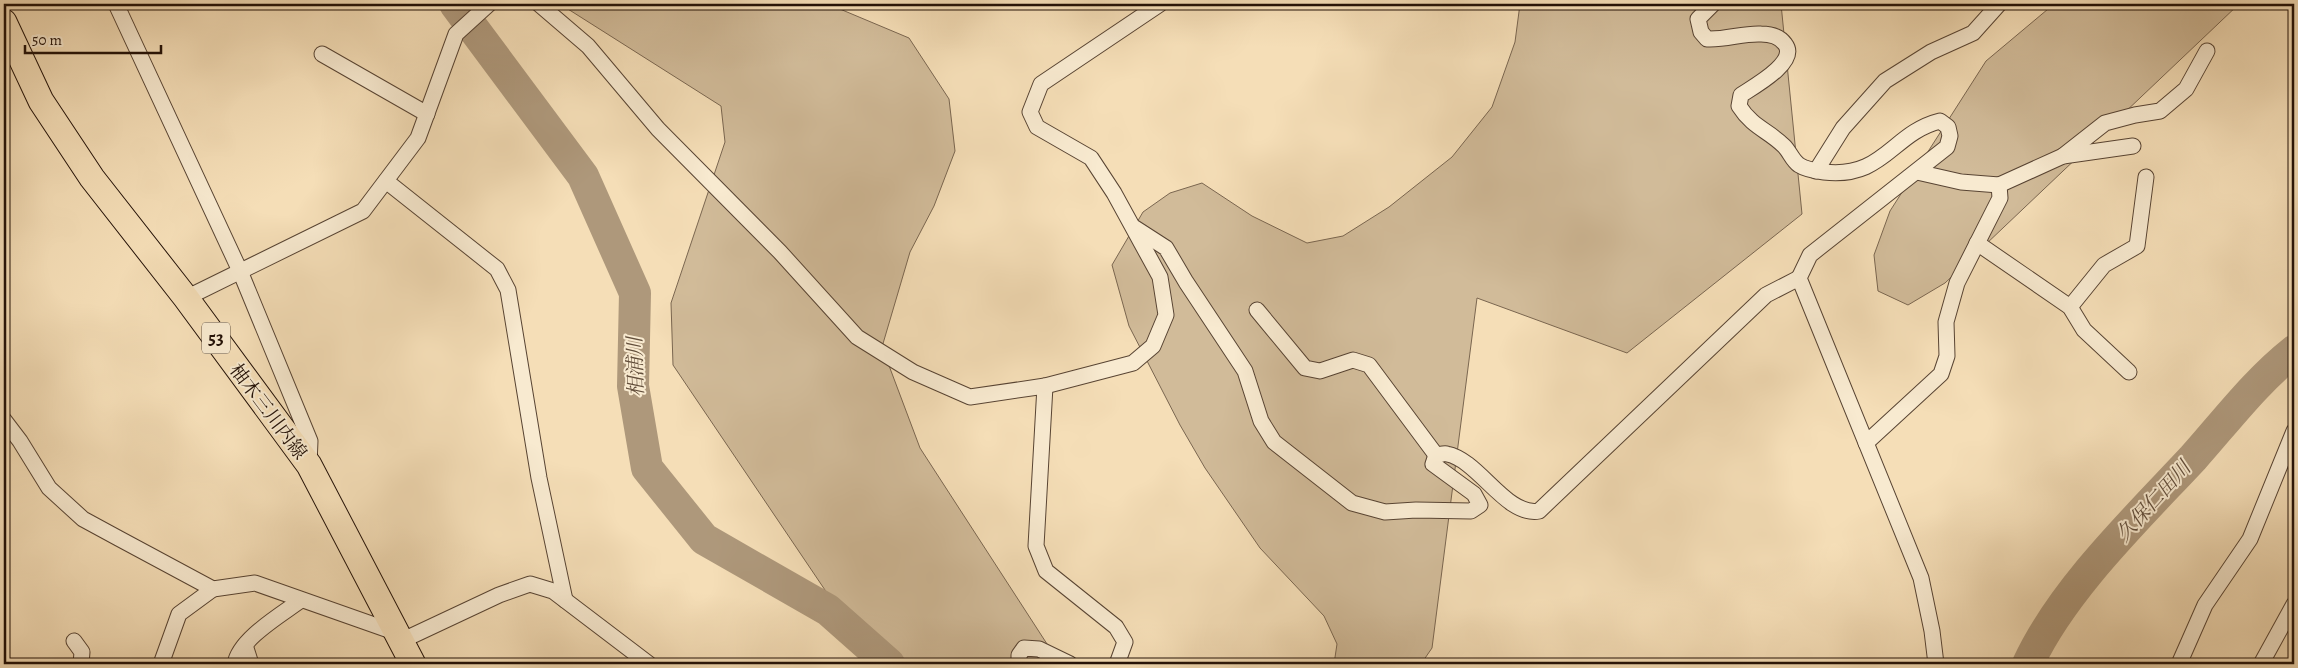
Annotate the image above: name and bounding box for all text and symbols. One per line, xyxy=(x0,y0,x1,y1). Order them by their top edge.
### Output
scale bar xyxy=(25,22,161,54)
text: 50 m xyxy=(32,30,62,50)
road number: 53 xyxy=(202,322,230,353)
water label: 相浦川 xyxy=(621,335,650,397)
street label: 柚木三川内線 xyxy=(224,358,313,465)
water label: 久保仁田川 xyxy=(2110,454,2198,548)

